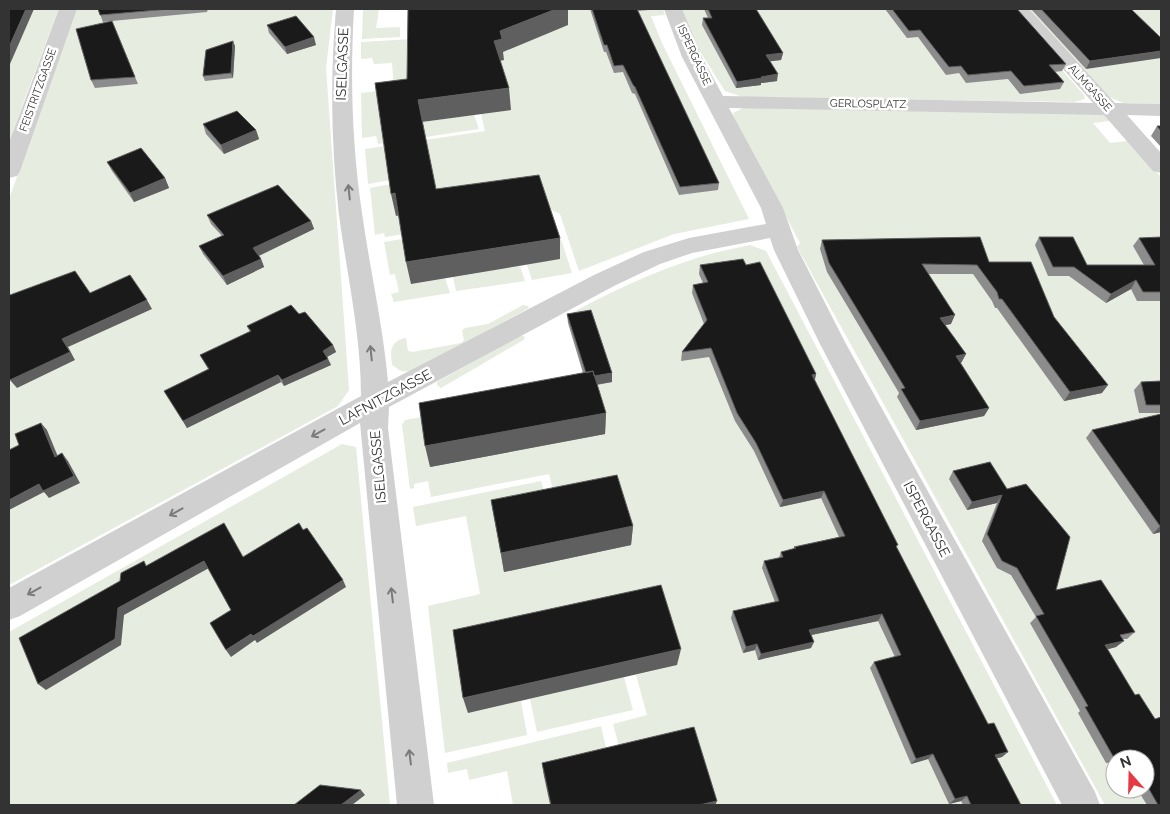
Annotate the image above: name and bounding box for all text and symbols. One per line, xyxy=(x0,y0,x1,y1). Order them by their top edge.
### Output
street label: ISPERGASSE xyxy=(674,23,714,88)
street label: ISELGASSE xyxy=(333,27,351,101)
street label: FEISTRITZGASSE xyxy=(17,46,59,134)
street label: ALMGASSE xyxy=(1066,62,1115,114)
street label: GERLOSPLATZ xyxy=(830,97,906,111)
one-way arrow xyxy=(344,184,354,200)
one-way arrow xyxy=(366,345,376,361)
street label: LAFNITZGASSE xyxy=(336,366,434,428)
one-way arrow xyxy=(311,429,326,438)
street label: ISELGASSE xyxy=(367,430,389,504)
street label: ISPERGASSE xyxy=(900,479,954,559)
one-way arrow xyxy=(169,508,184,517)
one-way arrow xyxy=(27,587,42,596)
one-way arrow xyxy=(387,588,397,604)
one-way arrow xyxy=(405,749,415,765)
north arrow xyxy=(1105,749,1155,799)
text: N xyxy=(1118,752,1133,771)

